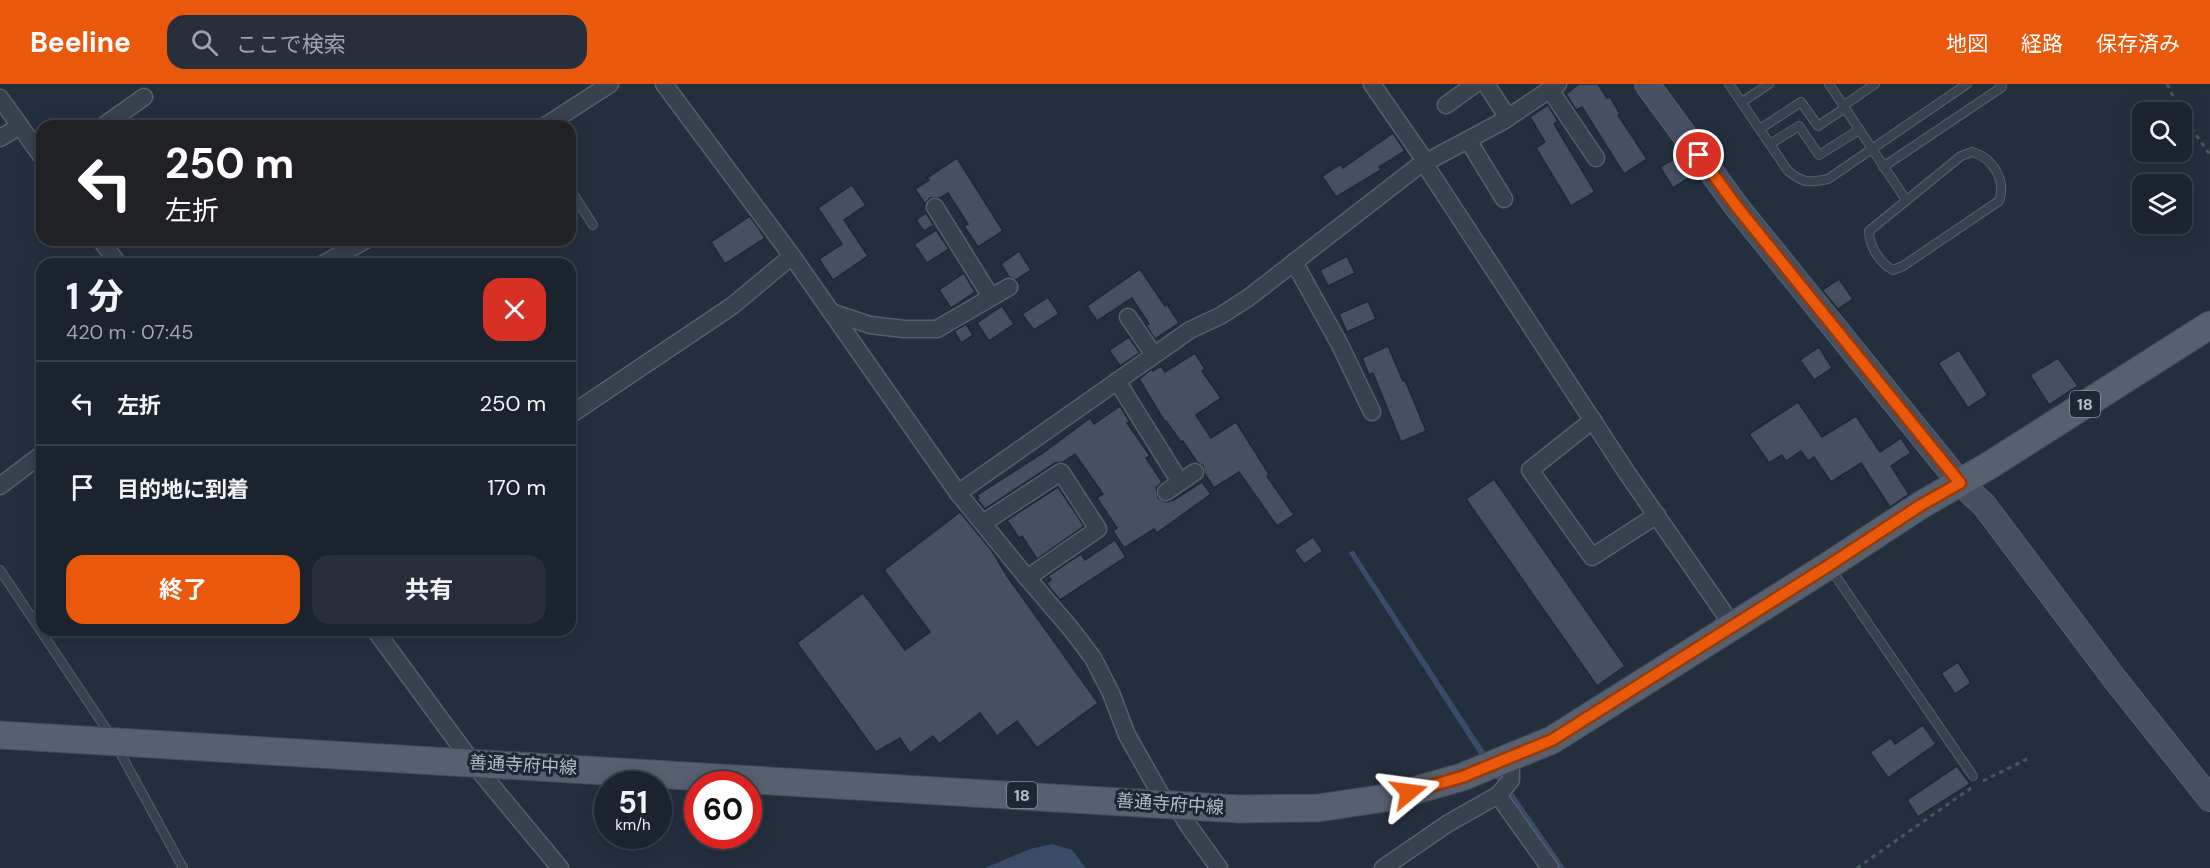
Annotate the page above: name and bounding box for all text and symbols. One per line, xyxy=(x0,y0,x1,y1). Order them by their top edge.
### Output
search box xyxy=(167,15,587,69)
text: Beeline xyxy=(30,24,131,61)
icon: search xyxy=(188,26,221,59)
text: ここで検索 xyxy=(236,30,346,59)
text: 地図 xyxy=(1946,30,1988,58)
text: 経路 xyxy=(2021,30,2063,58)
text: 保存済み xyxy=(2096,30,2180,58)
map controls xyxy=(2132,102,2192,234)
button: search xyxy=(2132,102,2192,162)
pin xyxy=(1673,129,1724,180)
text: 250 m xyxy=(165,136,294,191)
icon: arrive xyxy=(1682,138,1715,171)
icon: left xyxy=(66,144,144,222)
button: layers xyxy=(2132,174,2192,234)
text: 左折 xyxy=(165,193,219,228)
text: 1 分 xyxy=(66,273,124,320)
button: close xyxy=(483,278,546,341)
text: 420 m · 07:45 xyxy=(66,319,193,345)
icon: left xyxy=(66,387,99,420)
text: 250 m xyxy=(479,389,546,418)
text: 左折 xyxy=(117,391,161,420)
road number: 18 xyxy=(2070,391,2100,417)
icon: arrive xyxy=(66,471,99,504)
text: 170 m xyxy=(487,473,546,502)
text: 目的地に到着 xyxy=(117,475,249,504)
button: 終了 xyxy=(66,555,300,624)
button: 共有 xyxy=(312,555,546,624)
street label: 善通寺府中線 xyxy=(468,750,578,780)
position arrow xyxy=(1377,760,1441,824)
speed limit sign: 60 xyxy=(684,771,762,849)
road number: 18 xyxy=(1007,782,1037,808)
text: 51 xyxy=(618,783,648,822)
street label: 善通寺府中線 xyxy=(1115,788,1225,820)
text: km/h xyxy=(615,815,651,835)

